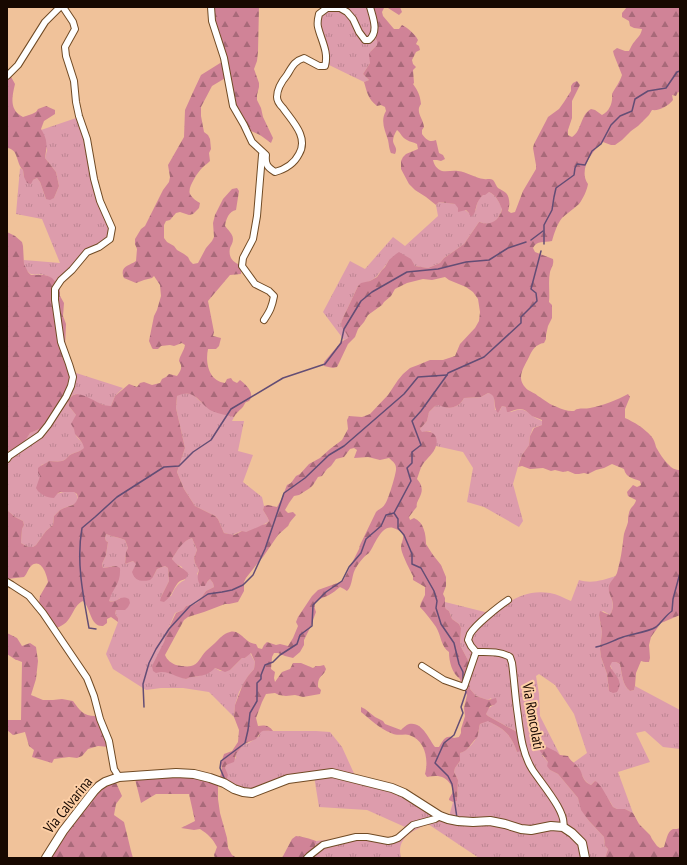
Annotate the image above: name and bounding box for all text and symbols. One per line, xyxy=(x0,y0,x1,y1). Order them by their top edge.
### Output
street label: Via Roncolati xyxy=(518,680,549,751)
street label: Via Calvarina xyxy=(38,773,96,838)

